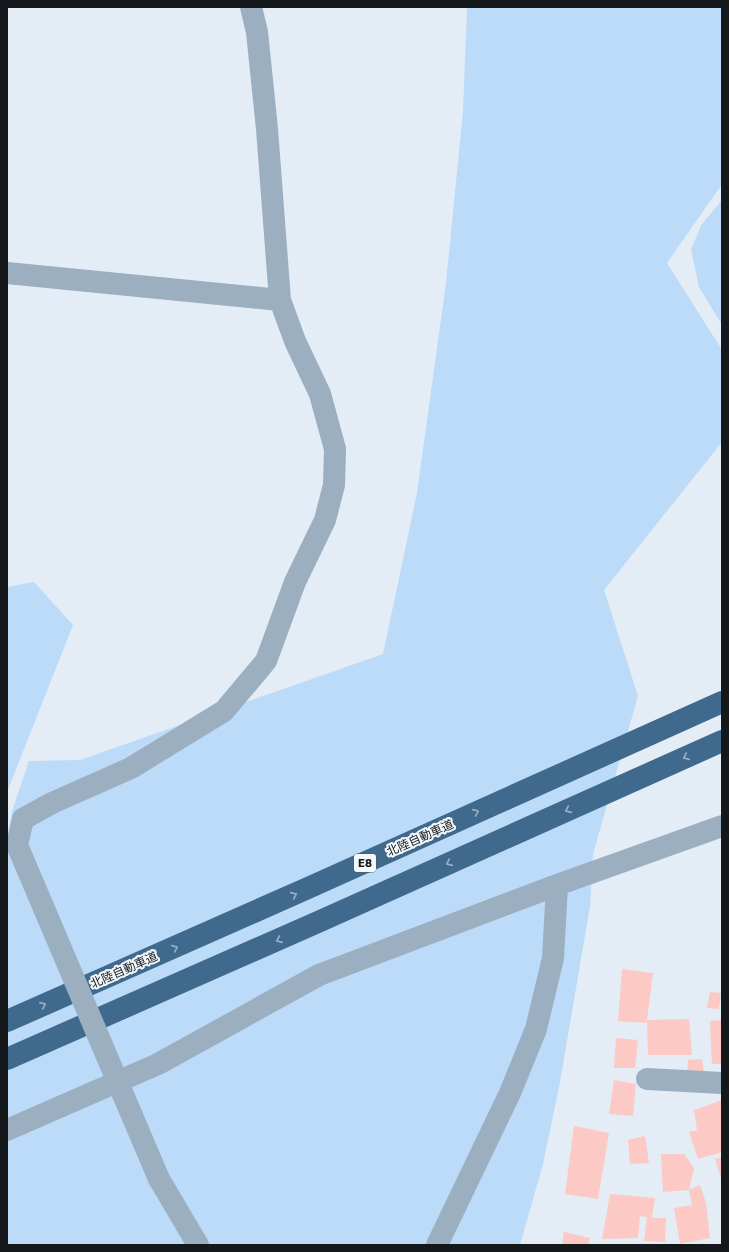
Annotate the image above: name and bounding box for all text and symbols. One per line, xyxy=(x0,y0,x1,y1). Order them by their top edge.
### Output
one-way arrow xyxy=(683,752,691,760)
one-way arrow xyxy=(564,805,572,813)
one-way arrow xyxy=(472,809,479,817)
street label: 北陸自動車道 xyxy=(384,816,456,859)
road number: E8 xyxy=(354,854,376,872)
one-way arrow xyxy=(446,859,453,867)
one-way arrow xyxy=(289,892,297,900)
one-way arrow xyxy=(276,935,283,943)
one-way arrow xyxy=(171,944,178,952)
street label: 北陸自動車道 xyxy=(88,948,160,991)
one-way arrow xyxy=(38,1002,46,1010)

